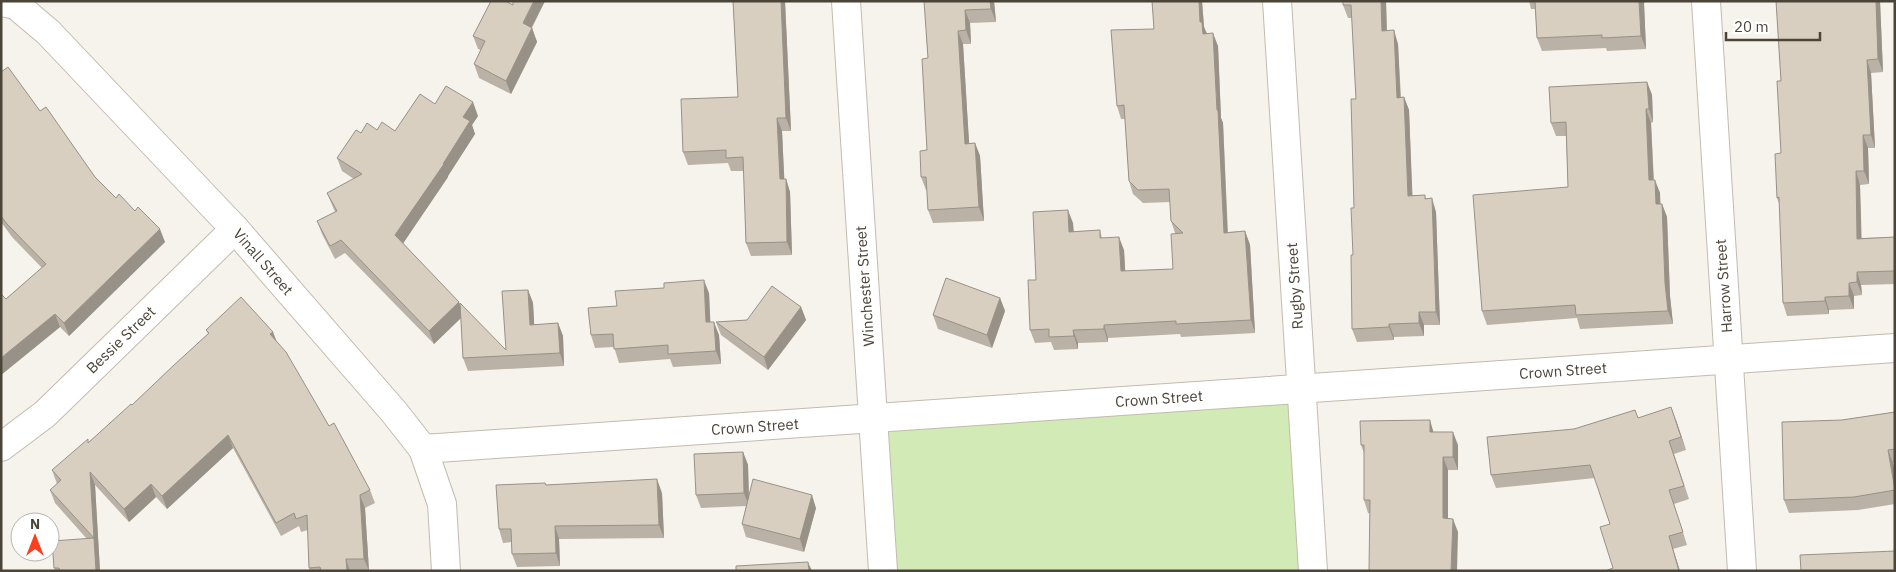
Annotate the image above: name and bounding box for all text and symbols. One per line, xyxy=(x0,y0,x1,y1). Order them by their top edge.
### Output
scale bar xyxy=(1726,10,1820,42)
text: 20 m xyxy=(1734,17,1769,36)
street label: Vinall Street xyxy=(229,224,298,299)
street label: Winchester Street xyxy=(851,225,878,347)
street label: Harrow Street xyxy=(1711,238,1736,334)
street label: Rugby Street xyxy=(1282,242,1307,330)
street label: Bessie Street xyxy=(82,302,159,377)
street label: Crown Street xyxy=(1519,358,1607,383)
street label: Crown Street xyxy=(1115,386,1203,411)
street label: Crown Street xyxy=(711,414,799,439)
north arrow xyxy=(10,512,60,562)
text: N xyxy=(30,515,40,533)

